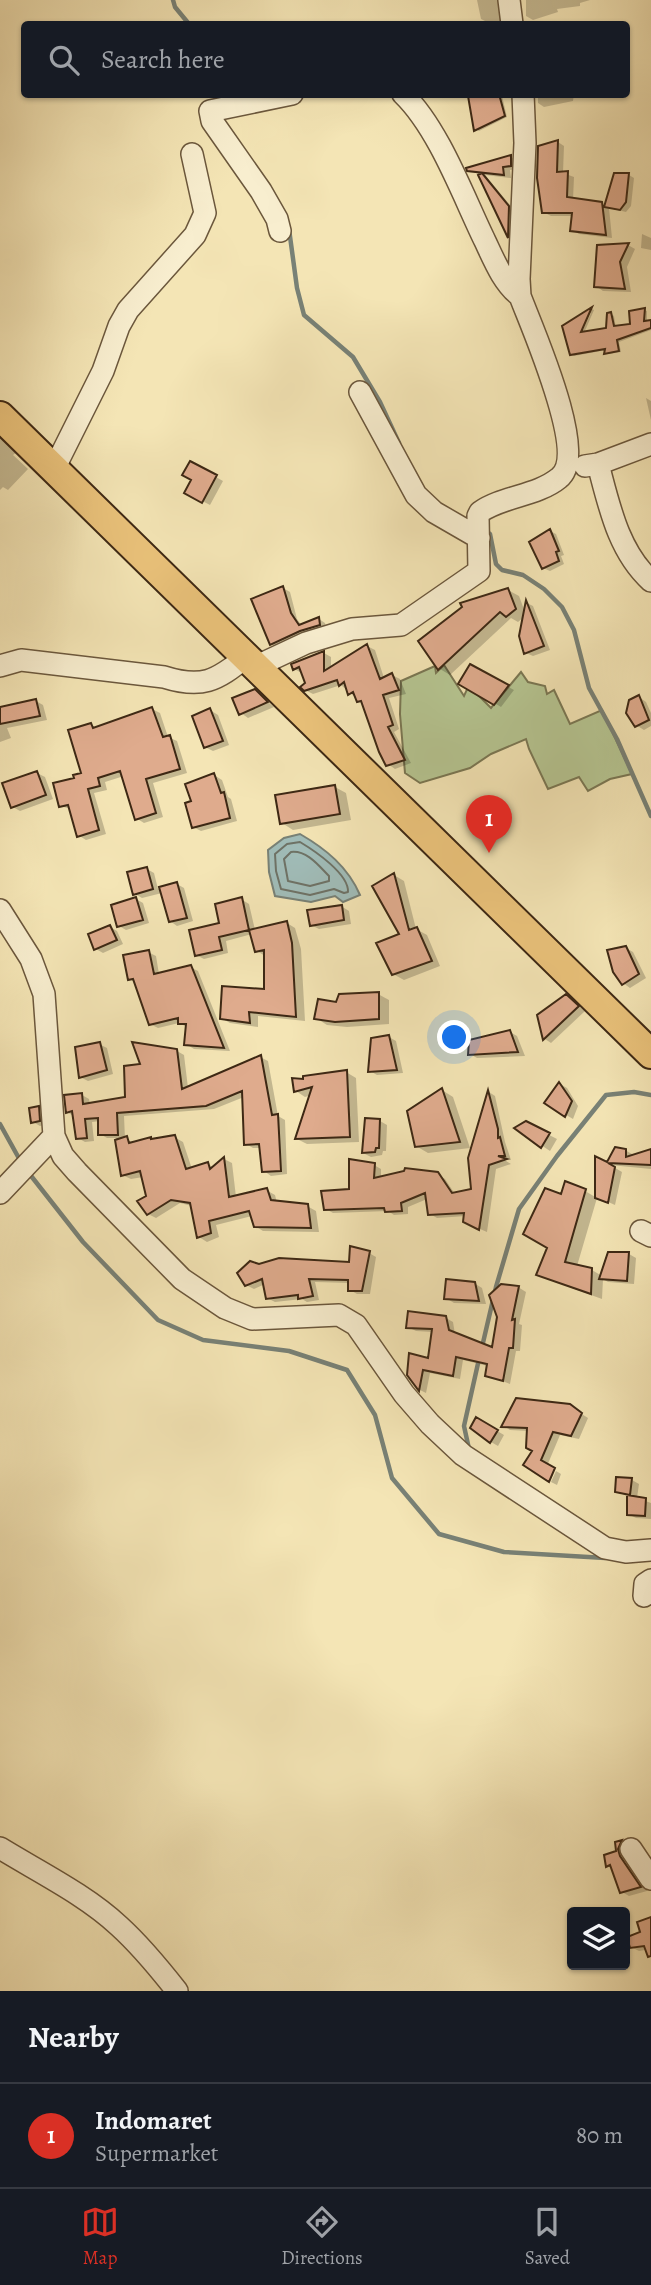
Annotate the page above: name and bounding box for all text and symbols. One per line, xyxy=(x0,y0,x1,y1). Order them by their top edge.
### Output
search box xyxy=(21,21,630,98)
icon: search xyxy=(45,41,83,79)
text: Search here xyxy=(101,42,225,77)
pin: 1 xyxy=(466,795,512,853)
your location xyxy=(437,1020,471,1054)
map controls xyxy=(567,1907,630,1970)
button: layers xyxy=(567,1907,630,1970)
text: Nearby xyxy=(28,2017,119,2057)
text: Indomaret xyxy=(95,2103,212,2138)
text: 1 xyxy=(47,2120,55,2151)
text: 80 m xyxy=(576,2120,623,2151)
text: Supermarket xyxy=(95,2138,218,2169)
tab: Map xyxy=(81,2203,119,2271)
tab: Directions xyxy=(281,2203,363,2271)
tab: Saved xyxy=(525,2203,570,2271)

